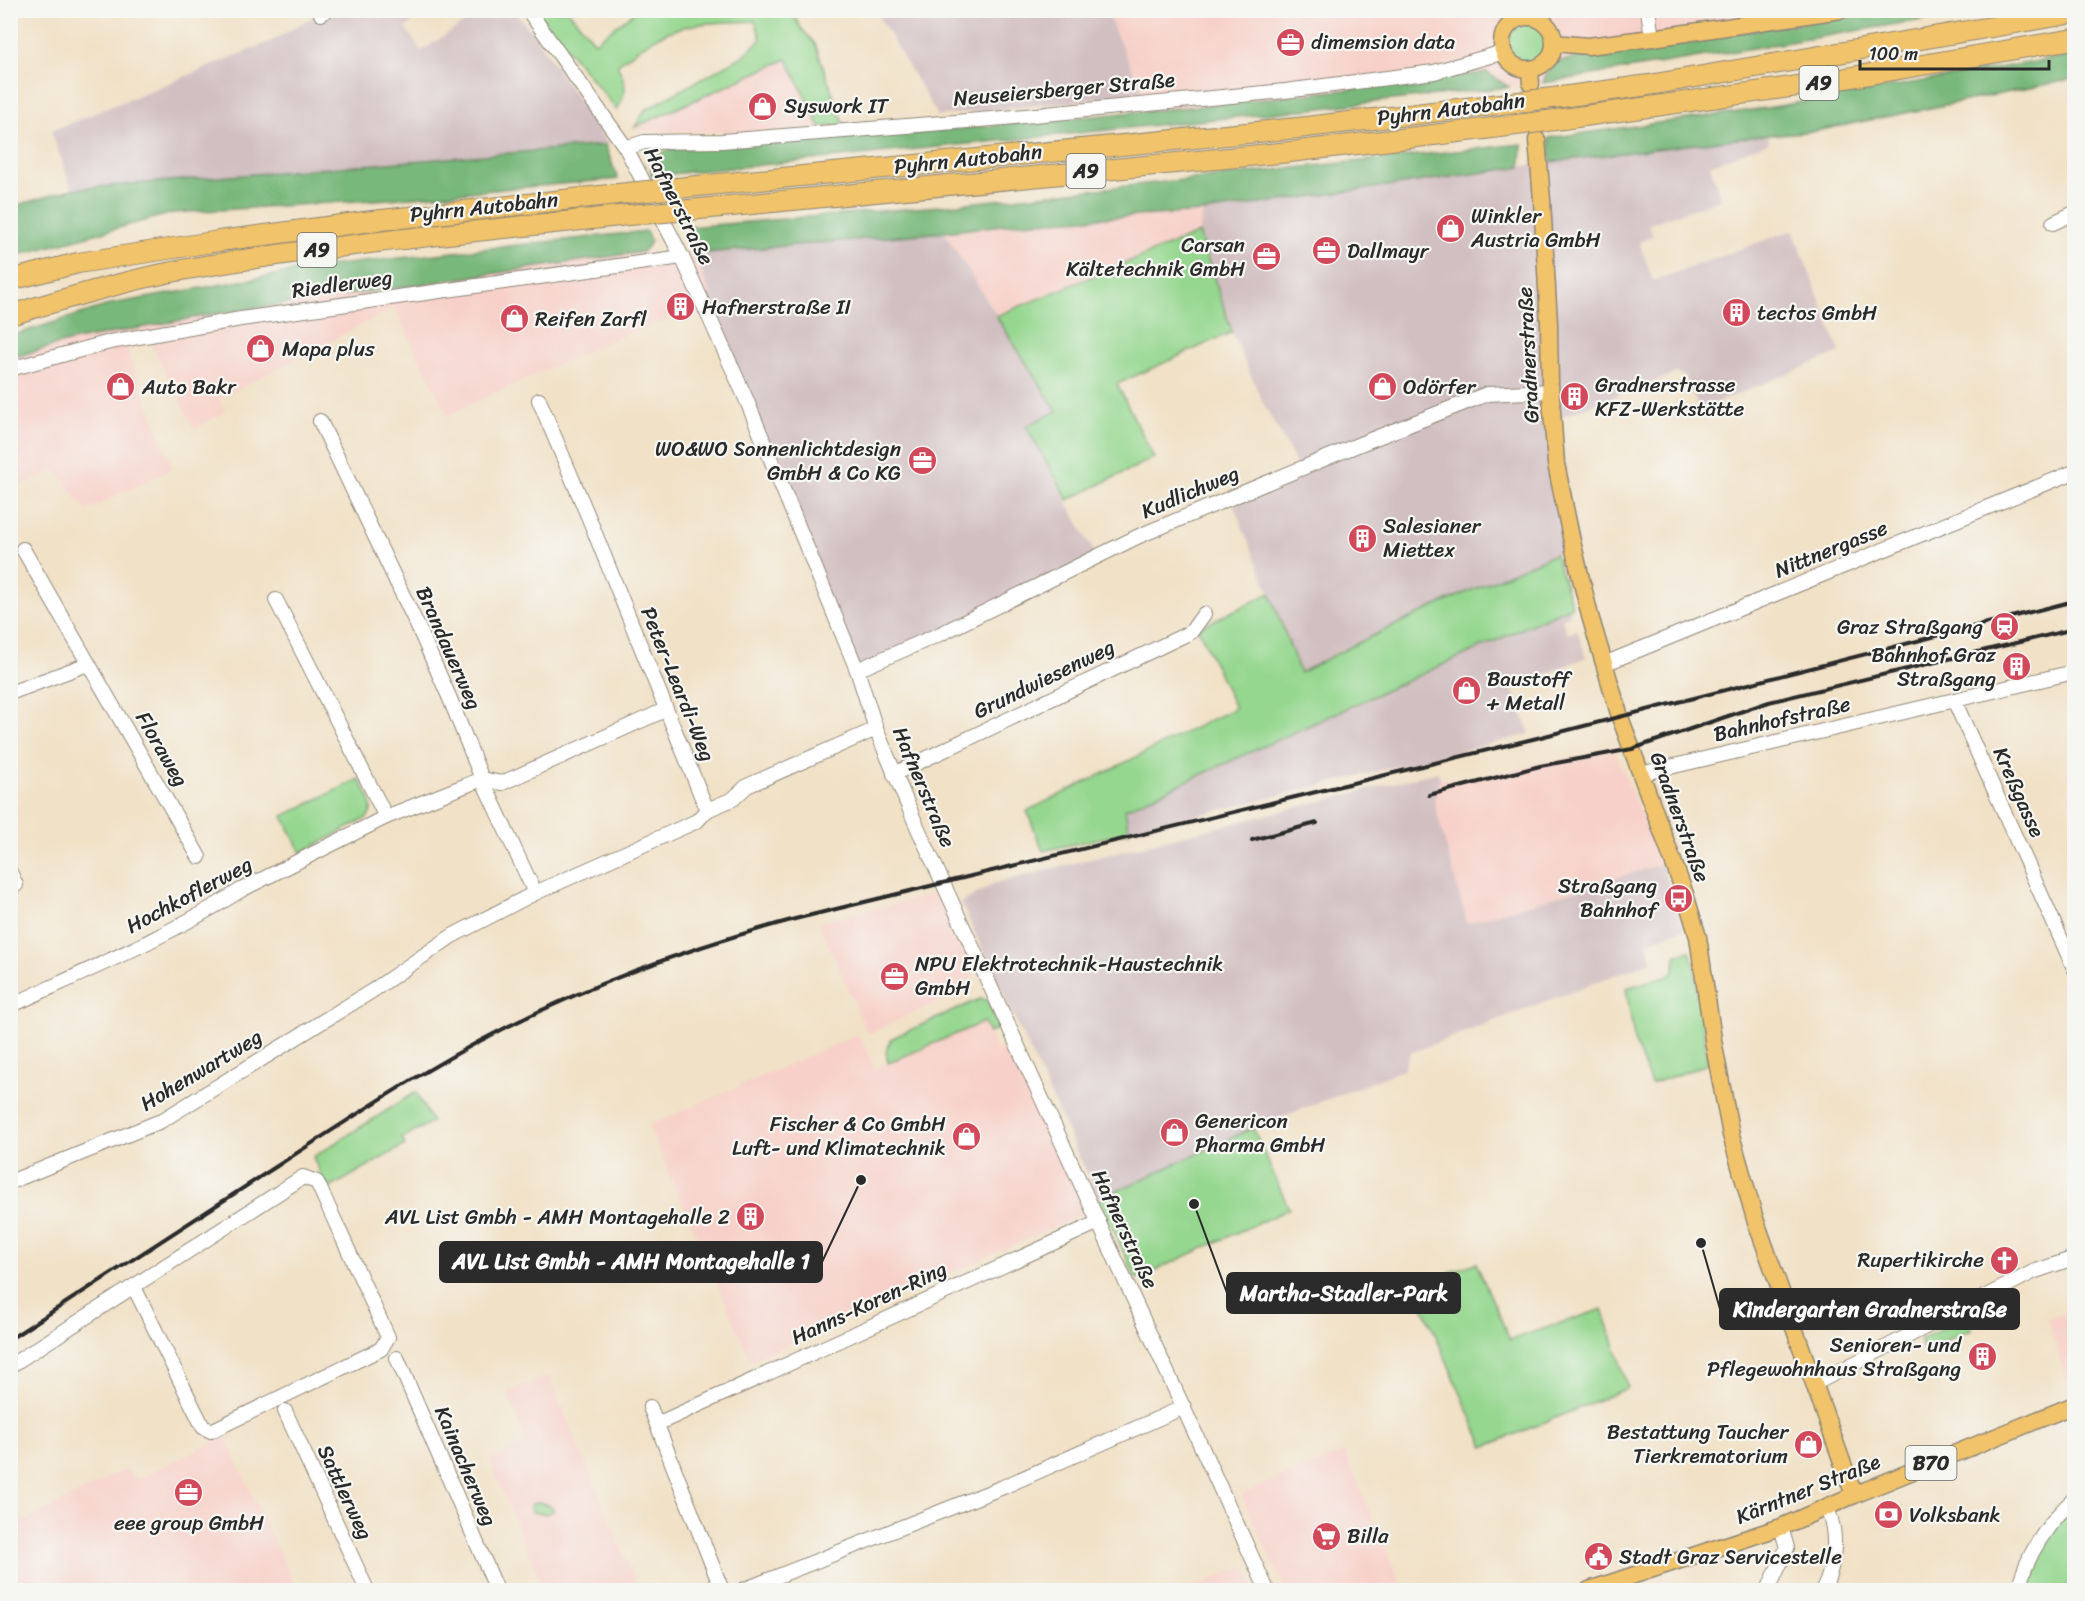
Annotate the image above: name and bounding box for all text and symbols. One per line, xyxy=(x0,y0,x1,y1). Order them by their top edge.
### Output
place label: dimemsion data xyxy=(1311,23,1456,61)
office icon: dimemsion data xyxy=(1274,26,1306,58)
scale bar xyxy=(1860,33,2049,71)
text: 100 m xyxy=(1869,38,1918,70)
street label: Neuseiersberger Straße xyxy=(952,60,1176,118)
road number: A9 xyxy=(1800,66,1838,100)
street label: Pyhrn Autobahn xyxy=(1375,81,1527,137)
place label: Syswork IT xyxy=(784,87,889,125)
shop icon: Syswork IT xyxy=(747,90,779,122)
street label: Pyhrn Autobahn xyxy=(892,132,1044,186)
street label: Hafnerstraße xyxy=(633,140,725,272)
road number: A9 xyxy=(1066,154,1106,188)
street label: Pyhrn Autobahn xyxy=(408,180,560,234)
place label: Winkler Austria GmbH xyxy=(1470,197,1601,259)
shop icon: Winkler Austria GmbH xyxy=(1434,212,1466,244)
place label: Carsan Kältetechnik GmbH xyxy=(1066,226,1245,288)
place label: Dallmayr xyxy=(1347,232,1430,270)
road number: A9 xyxy=(298,233,336,267)
office icon: Dallmayr xyxy=(1310,235,1342,267)
office icon: Carsan Kältetechnik GmbH xyxy=(1250,241,1282,273)
street label: Riedlerweg xyxy=(289,258,395,310)
street label: Gradnerstraße xyxy=(1505,286,1551,424)
place label: Hafnerstraße II xyxy=(702,288,851,326)
building icon: Hafnerstraße II xyxy=(665,291,697,323)
place label: tectos GmbH xyxy=(1757,294,1877,332)
building icon: tectos GmbH xyxy=(1720,297,1752,329)
place label: Reifen Zarfl xyxy=(535,300,647,338)
shop icon: Reifen Zarfl xyxy=(498,303,530,335)
place label: Mapa plus xyxy=(282,330,375,368)
shop icon: Mapa plus xyxy=(245,333,277,365)
place label: Gradnerstrasse KFZ-Werkstätte xyxy=(1595,366,1744,428)
place label: Auto Bakr xyxy=(141,368,237,406)
place label: Odörfer xyxy=(1403,368,1477,406)
shop icon: Auto Bakr xyxy=(105,371,137,403)
shop icon: Odörfer xyxy=(1366,371,1398,403)
building icon: Gradnerstrasse KFZ-Werkstätte xyxy=(1558,381,1590,413)
place label: WO&WO Sonnenlichtdesign GmbH & Co KG xyxy=(655,430,901,492)
office icon: WO&WO Sonnenlichtdesign GmbH & Co KG xyxy=(906,445,938,477)
street label: Kudlichweg xyxy=(1135,454,1245,530)
place label: Salesianer Miettex xyxy=(1383,507,1482,569)
street label: Nittnergasse xyxy=(1768,509,1894,589)
building icon: Salesianer Miettex xyxy=(1346,522,1378,554)
street label: Brandauerweg xyxy=(405,580,493,716)
street label: Peter-Leardi-Weg xyxy=(630,601,727,768)
place label: Graz Straßgang xyxy=(1837,608,1983,646)
station icon: Graz Straßgang xyxy=(1988,611,2020,643)
street label: Grundwiesenweg xyxy=(967,628,1122,730)
place label: Bahnhof Graz Straßgang xyxy=(1871,636,1996,698)
building icon: Bahnhof Graz Straßgang xyxy=(2001,651,2033,683)
place label: Baustoff + Metall xyxy=(1486,660,1573,722)
shop icon: Baustoff + Metall xyxy=(1450,675,1482,707)
street label: Bahnhofstraße xyxy=(1710,685,1855,753)
street label: Floraweg xyxy=(125,704,199,795)
street label: Hafnerstraße xyxy=(881,720,967,854)
street label: Kreßgasse xyxy=(1982,740,2056,844)
street label: Gradnerstraße xyxy=(1639,746,1721,888)
street label: Hochkoflerweg xyxy=(119,845,260,944)
place label: Straßgang Bahnhof xyxy=(1558,867,1660,929)
bus stop icon: Straßgang Bahnhof xyxy=(1662,882,1694,914)
place label: NPU Elektrotechnik-Haustechnik GmbH xyxy=(915,945,1223,1007)
office icon: NPU Elektrotechnik-Haustechnik GmbH xyxy=(878,960,910,992)
street label: Hohenwartweg xyxy=(132,1018,270,1122)
place label: Genericon Pharma GmbH xyxy=(1195,1102,1325,1164)
place label: Fischer & Co GmbH Luft- und Klimatechnik xyxy=(732,1105,946,1167)
shop icon: Genericon Pharma GmbH xyxy=(1158,1117,1190,1149)
shop icon: Fischer & Co GmbH Luft- und Klimatechnik xyxy=(951,1120,983,1152)
street label: Hafnerstraße xyxy=(1081,1163,1170,1296)
place label: AVL List Gmbh - AMH Montagehalle 2 xyxy=(384,1198,730,1236)
building icon: AVL List Gmbh - AMH Montagehalle 2 xyxy=(735,1201,767,1233)
place label: Rupertikirche xyxy=(1857,1241,1984,1279)
callout: AVL List Gmbh - AMH Montagehalle 1 xyxy=(440,1242,822,1282)
text: AVL List Gmbh - AMH Montagehalle 1 xyxy=(451,1242,811,1281)
church icon: Rupertikirche xyxy=(1989,1244,2021,1276)
street label: Hanns-Koren-Ring xyxy=(785,1250,954,1356)
callout: Martha-Stadler-Park xyxy=(1227,1273,1460,1313)
text: Martha-Stadler-Park xyxy=(1239,1274,1449,1313)
callout: Kindergarten Gradnerstraße xyxy=(1720,1289,2019,1329)
text: Kindergarten Gradnerstraße xyxy=(1732,1290,2008,1329)
place label: Senioren- und Pflegewohnhaus Straßgang xyxy=(1707,1326,1963,1388)
building icon: Senioren- und Pflegewohnhaus Straßgang xyxy=(1966,1341,1998,1373)
street label: Kainacherweg xyxy=(424,1400,508,1532)
place label: Bestattung Taucher Tierkrematorium xyxy=(1607,1413,1789,1475)
shop icon: Bestattung Taucher Tierkrematorium xyxy=(1793,1428,1825,1460)
street label: Sattlerweg xyxy=(306,1438,384,1546)
street label: Kärntner Straße xyxy=(1730,1443,1886,1535)
road number: B70 xyxy=(1906,1446,1956,1480)
office icon: eee group GmbH xyxy=(173,1476,205,1508)
place label: Volksbank xyxy=(1909,1496,2001,1534)
bank icon: Volksbank xyxy=(1872,1499,1904,1531)
place label: eee group GmbH xyxy=(114,1504,264,1542)
place label: Billa xyxy=(1347,1517,1389,1555)
supermarket icon: Billa xyxy=(1310,1520,1342,1552)
place label: Stadt Graz Servicestelle xyxy=(1619,1538,1842,1576)
public building icon: Stadt Graz Servicestelle xyxy=(1582,1541,1614,1573)

